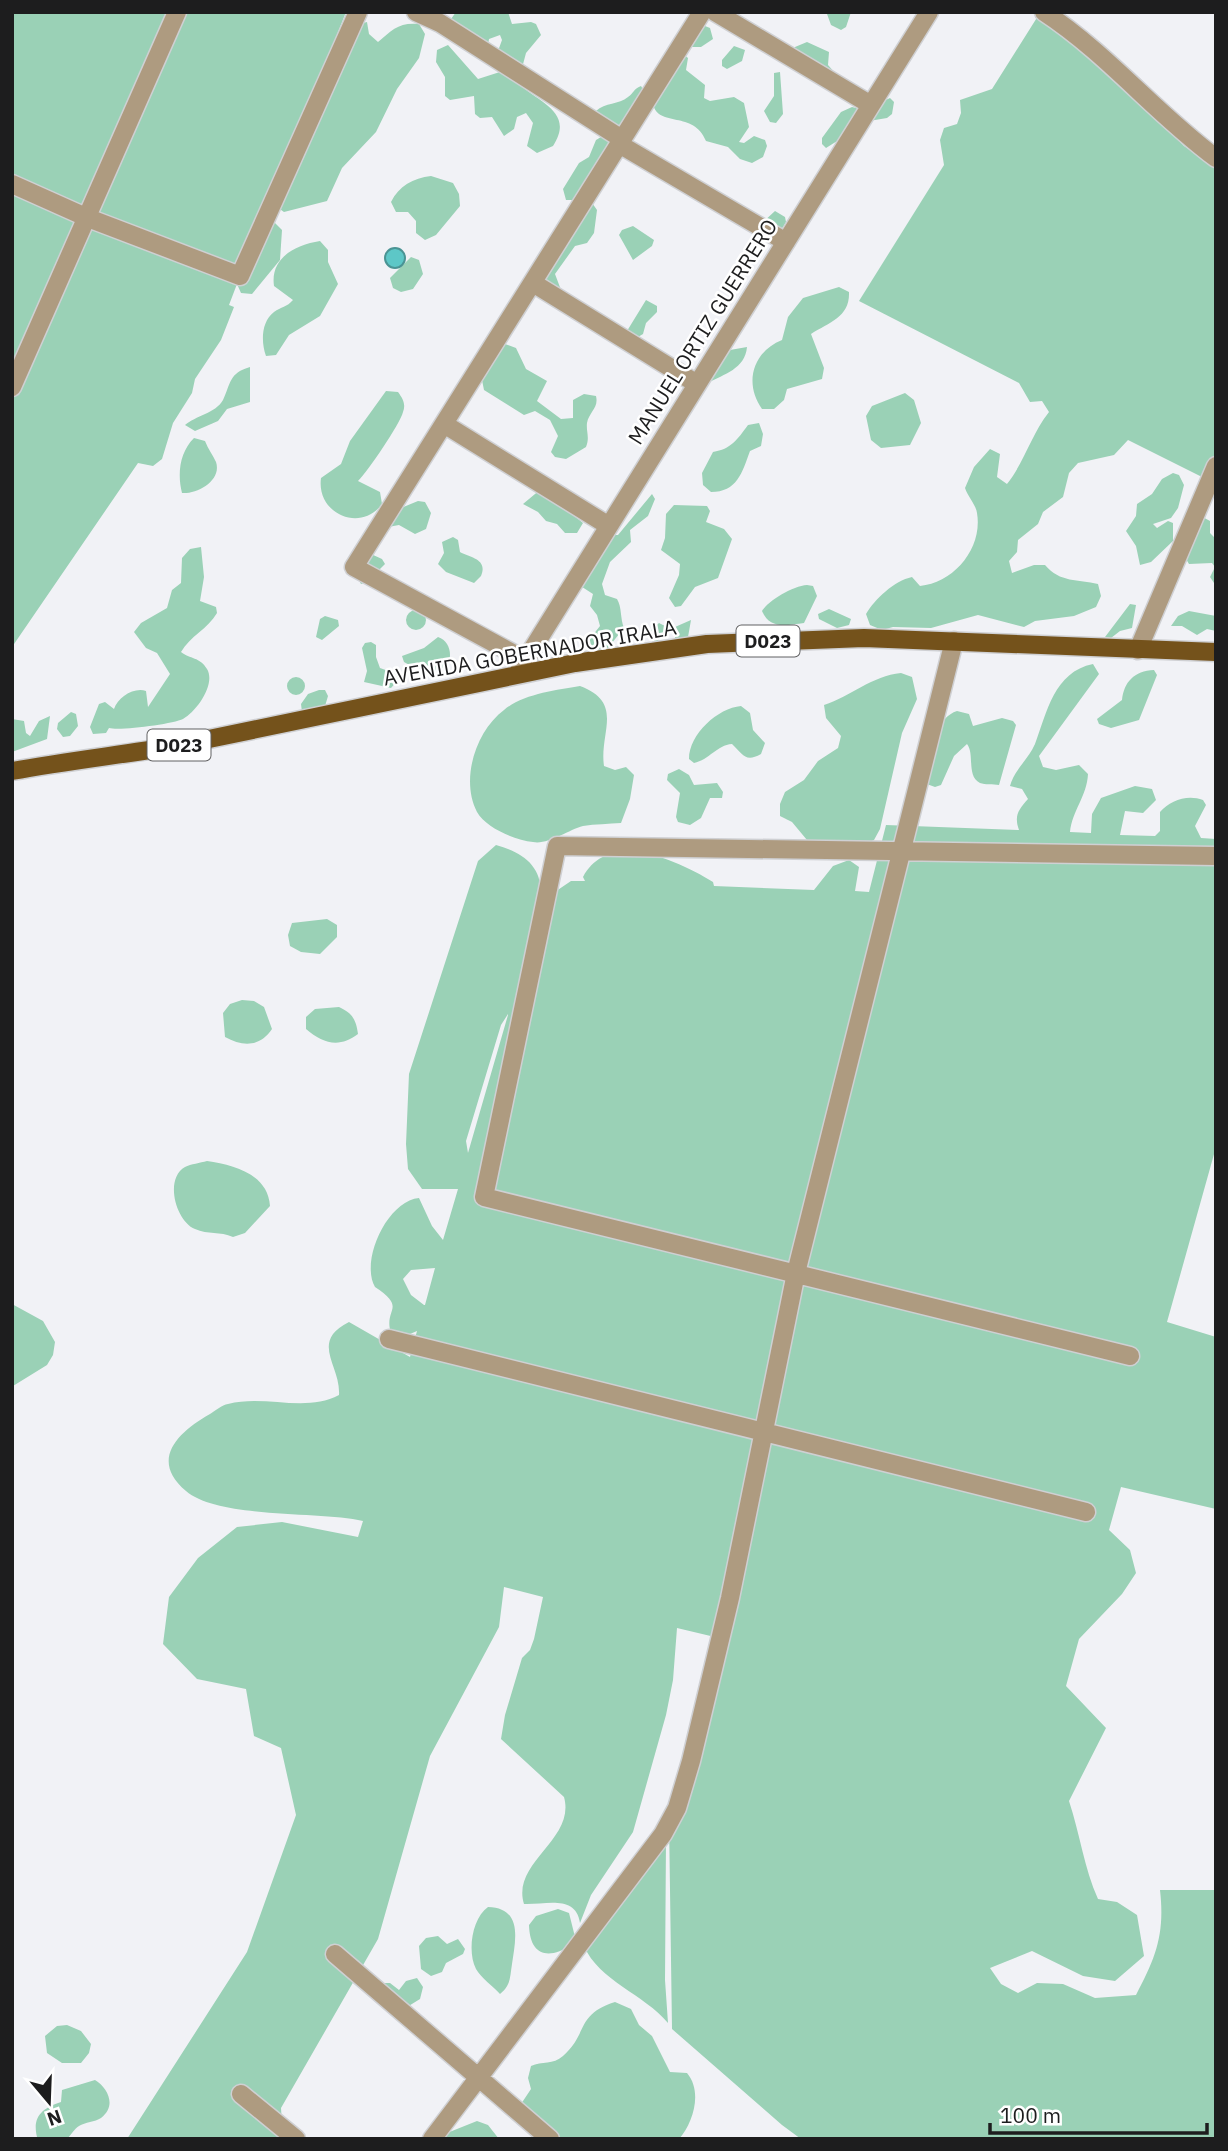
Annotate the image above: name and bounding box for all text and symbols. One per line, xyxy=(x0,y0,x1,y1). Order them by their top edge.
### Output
street label: MANUEL ORTIZ GUERRERO xyxy=(621,213,783,449)
street label: AVENIDA GOBERNADOR IRALA xyxy=(381,612,679,692)
road number: D023 xyxy=(736,626,800,656)
road number: D023 xyxy=(148,730,210,760)
north arrow xyxy=(14,2067,84,2137)
scale bar xyxy=(990,2092,1207,2136)
text: 100 m xyxy=(1000,2101,1061,2129)
text: N xyxy=(44,2104,65,2132)

